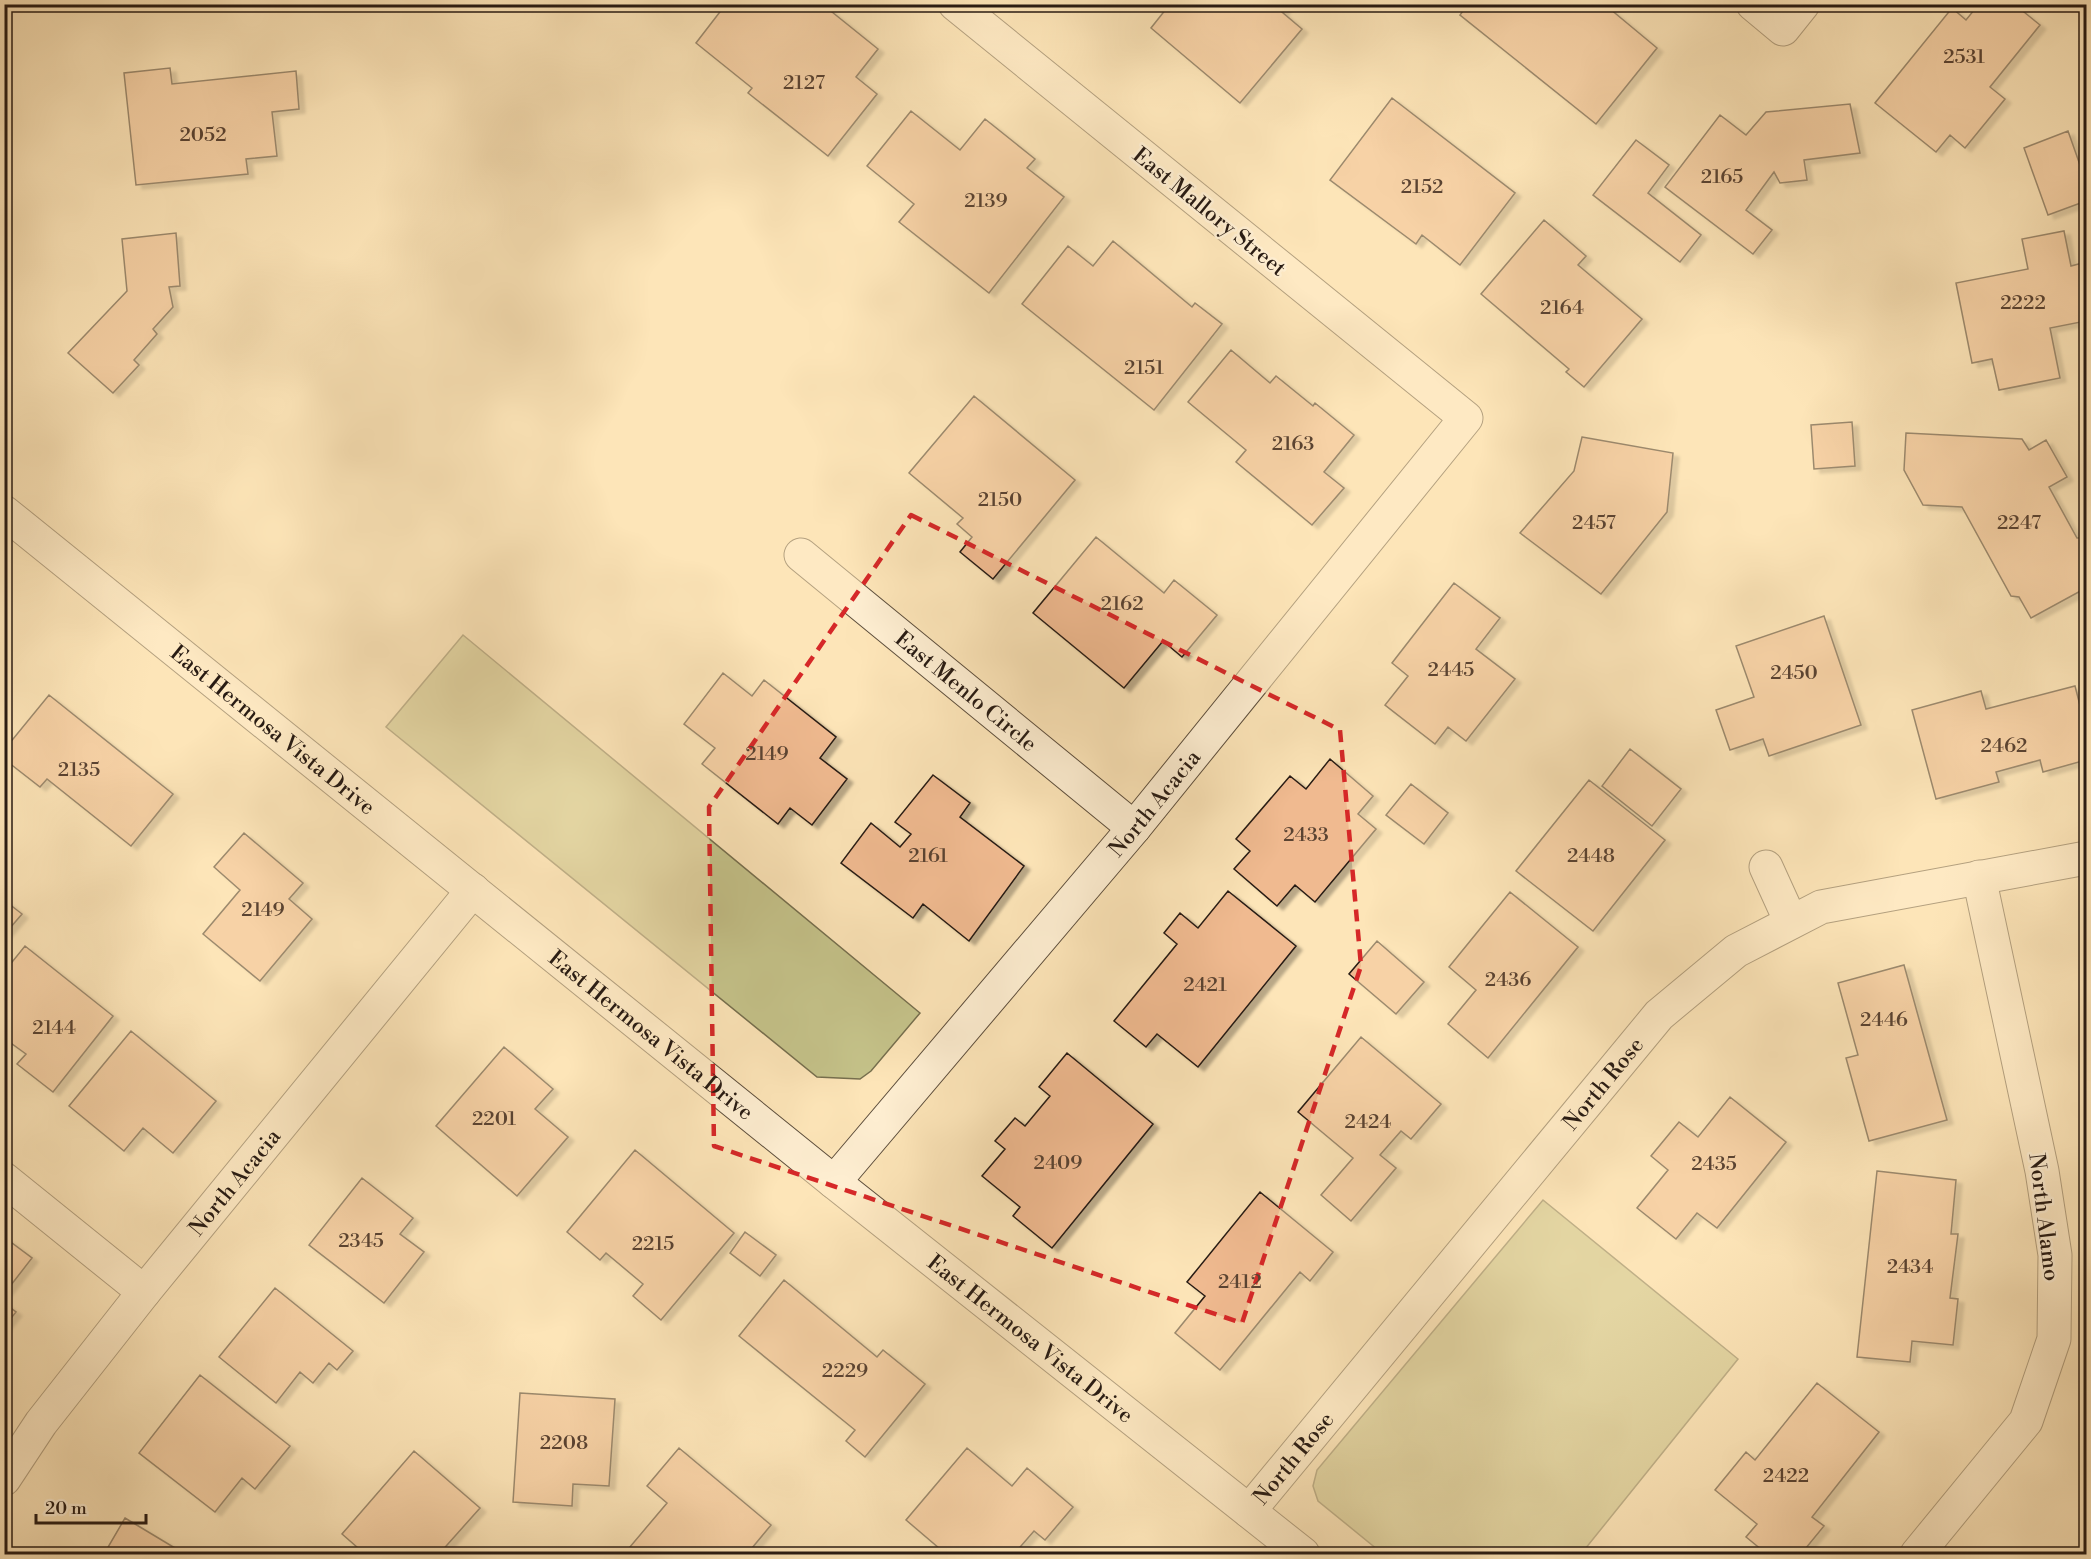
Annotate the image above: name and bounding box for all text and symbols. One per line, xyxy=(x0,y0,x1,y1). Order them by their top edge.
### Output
house number: 2531 xyxy=(1943,45,1985,70)
house number: 2127 xyxy=(783,71,825,96)
house number: 2052 xyxy=(179,123,227,148)
street label: East Mallory Street xyxy=(1127,142,1291,282)
house number: 2165 xyxy=(1701,165,1743,190)
house number: 2152 xyxy=(1401,175,1443,200)
house number: 2139 xyxy=(964,189,1008,214)
house number: 2222 xyxy=(2000,291,2046,316)
house number: 2164 xyxy=(1540,296,1584,321)
house number: 2151 xyxy=(1124,356,1164,381)
house number: 2163 xyxy=(1272,432,1314,457)
house number: 2150 xyxy=(978,488,1022,513)
house number: 2457 xyxy=(1572,511,1616,536)
house number: 2247 xyxy=(1997,511,2041,536)
house number: 2162 xyxy=(1100,592,1144,617)
street label: East Menlo Circle xyxy=(889,626,1042,758)
street label: East Hermosa Vista Drive xyxy=(164,640,380,821)
house number: 2445 xyxy=(1428,658,1474,683)
house number: 2450 xyxy=(1770,661,1818,686)
house number: 2462 xyxy=(1981,734,2027,759)
house number: 2149 xyxy=(745,742,789,767)
street label: North Acacia xyxy=(1103,744,1207,863)
house number: 2135 xyxy=(58,758,100,783)
house number: 2433 xyxy=(1283,823,1329,848)
house number: 2161 xyxy=(908,844,948,869)
house number: 2448 xyxy=(1567,844,1615,869)
house number: 2149 xyxy=(241,898,285,923)
street label: East Hermosa Vista Drive xyxy=(543,945,758,1127)
house number: 2436 xyxy=(1485,968,1531,993)
house number: 2421 xyxy=(1183,973,1227,998)
house number: 2446 xyxy=(1860,1008,1908,1033)
house number: 2144 xyxy=(32,1016,76,1041)
street label: North Rose xyxy=(1558,1032,1650,1136)
house number: 2201 xyxy=(472,1107,516,1132)
house number: 2424 xyxy=(1345,1110,1392,1135)
street label: North Acacia xyxy=(183,1123,288,1242)
house number: 2409 xyxy=(1034,1151,1082,1176)
house number: 2435 xyxy=(1691,1152,1737,1177)
street label: North Alamo xyxy=(2022,1152,2065,1283)
house number: 2345 xyxy=(338,1229,384,1254)
house number: 2215 xyxy=(632,1232,674,1257)
street label: East Hermosa Vista Drive xyxy=(921,1249,1139,1429)
house number: 2434 xyxy=(1887,1255,1933,1280)
house number: 2412 xyxy=(1218,1270,1262,1295)
house number: 2229 xyxy=(822,1359,868,1384)
street label: North Rose xyxy=(1248,1407,1340,1511)
house number: 2208 xyxy=(540,1431,588,1456)
house number: 2422 xyxy=(1763,1464,1809,1489)
scale bar xyxy=(36,1487,146,1525)
text: 20 m xyxy=(45,1497,87,1520)

